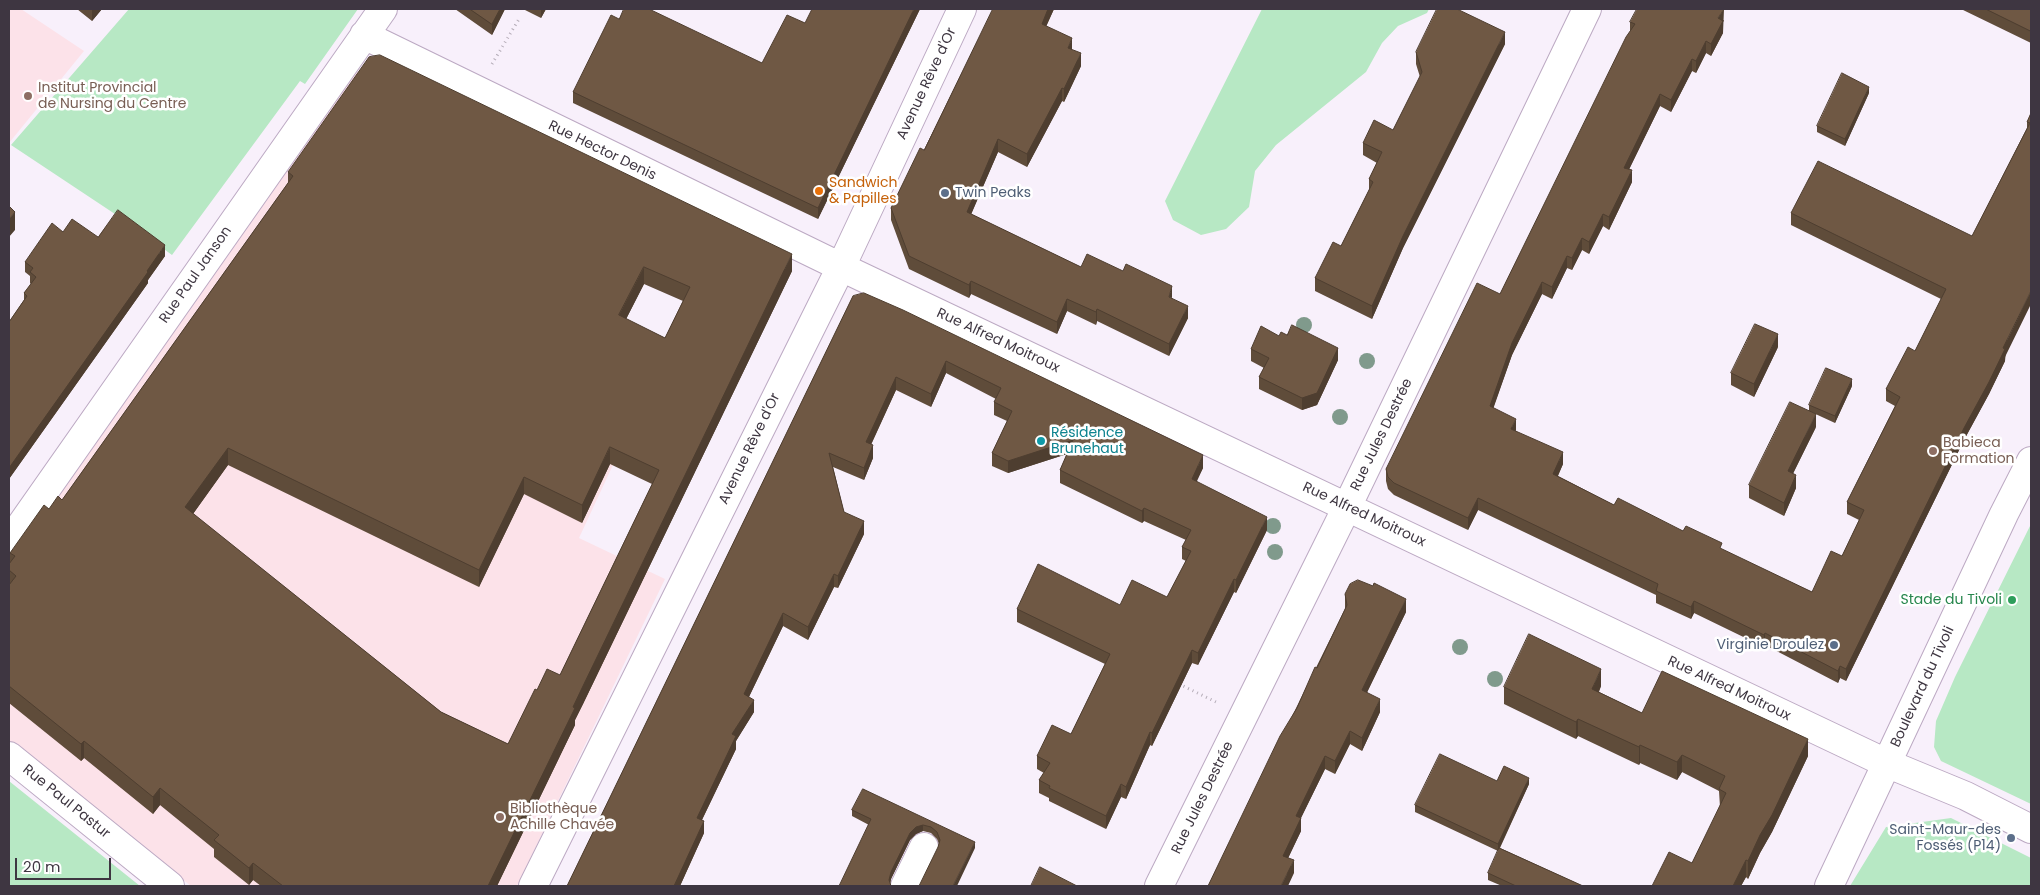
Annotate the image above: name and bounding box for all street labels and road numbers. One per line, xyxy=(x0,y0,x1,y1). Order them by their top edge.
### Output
street label: Avenue Rêve d'Or xyxy=(894,25,960,143)
street label: Rue Hector Denis xyxy=(545,118,659,184)
street label: Rue Paul Janson xyxy=(156,223,236,327)
street label: Rue Alfred Moitroux xyxy=(934,305,1062,377)
street label: Rue Jules Destrée xyxy=(1347,376,1417,494)
street label: Avenue Rêve d'Or xyxy=(716,391,784,507)
street label: Rue Alfred Moitroux xyxy=(1300,479,1428,551)
street label: Boulevard du Tivoli xyxy=(1888,624,1958,750)
street label: Rue Alfred Moitroux xyxy=(1665,653,1793,725)
street label: Rue Jules Destrée xyxy=(1168,739,1238,857)
street label: Rue Paul Pastur xyxy=(19,762,113,842)

